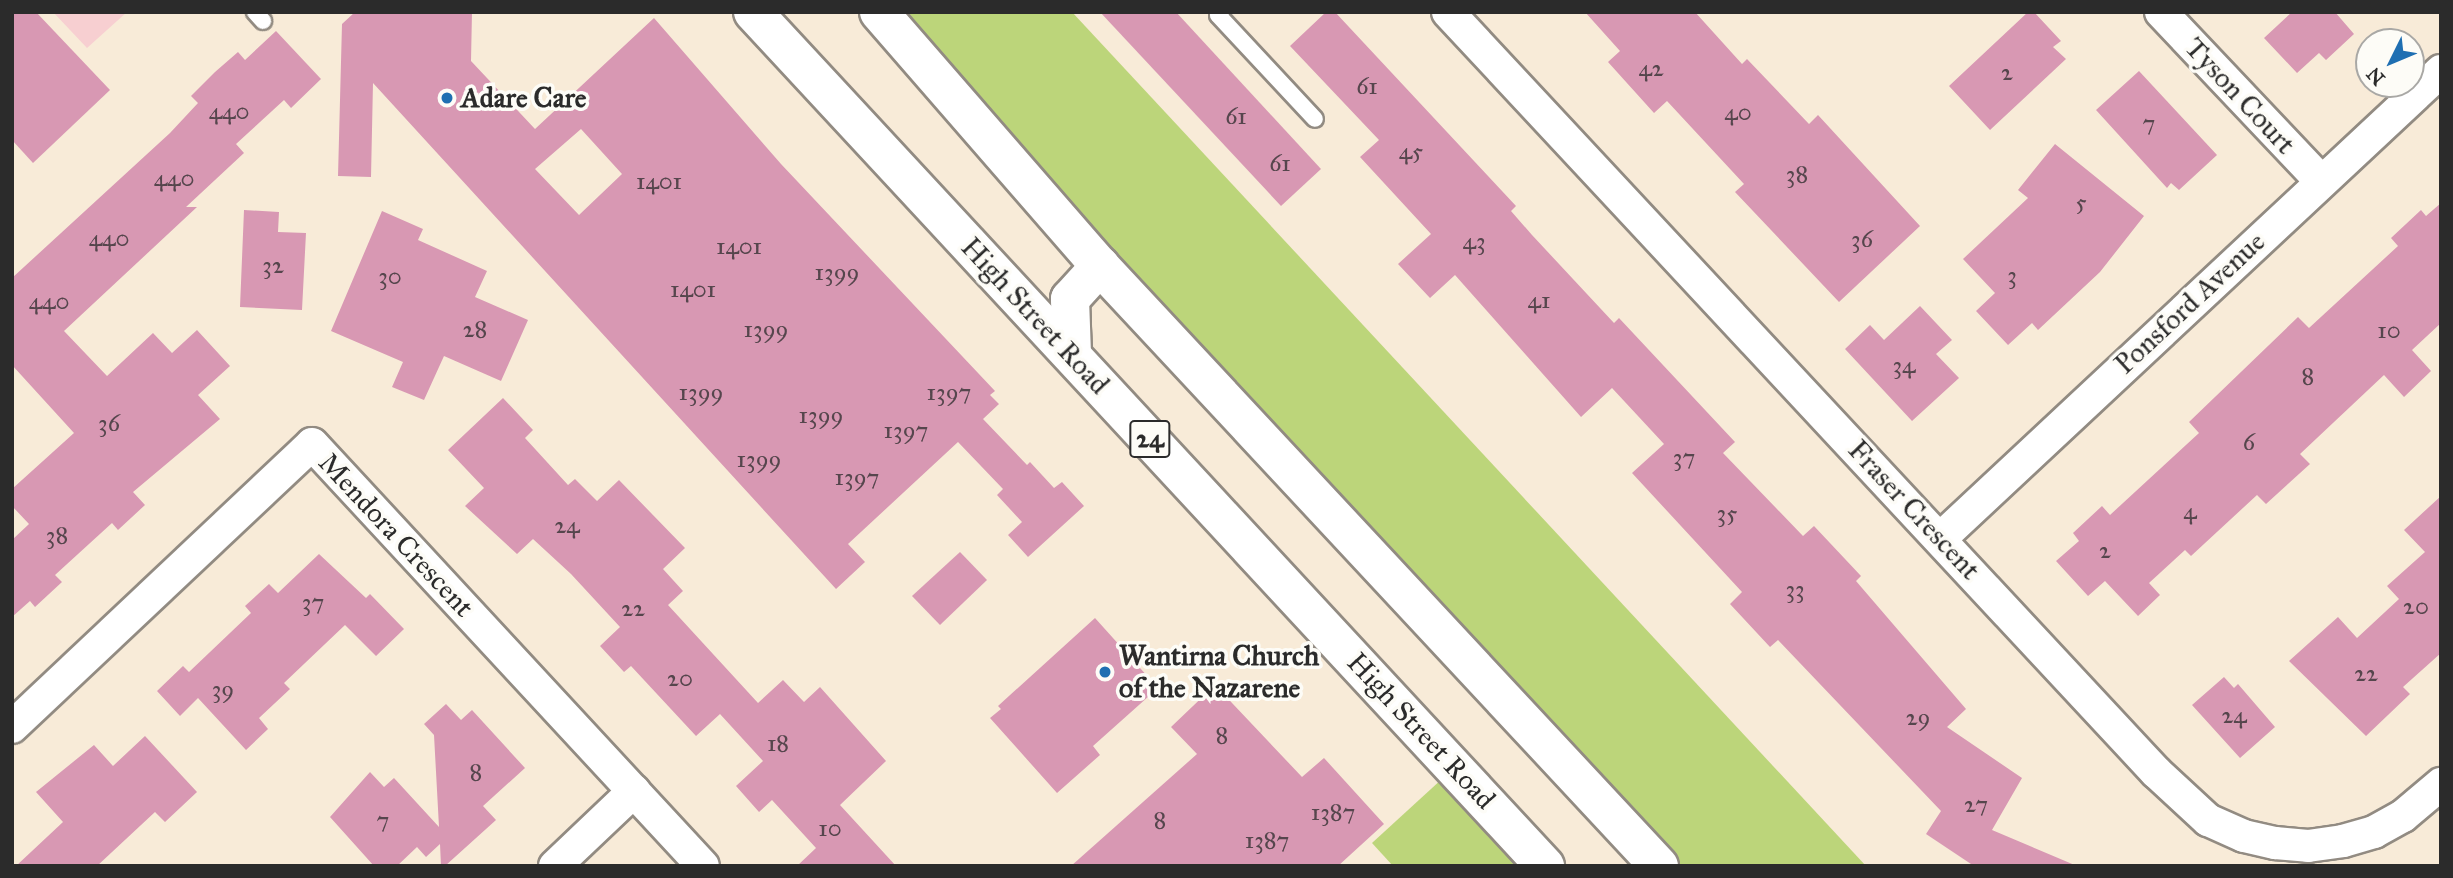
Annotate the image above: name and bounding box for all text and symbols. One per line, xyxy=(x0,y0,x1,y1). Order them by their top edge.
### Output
north arrow xyxy=(2355,28,2425,98)
street label: Tyson Court xyxy=(2178,31,2302,161)
house number: 42 xyxy=(1638,55,1664,83)
house number: 2 xyxy=(2001,59,2013,87)
text: N xyxy=(2362,63,2390,90)
house number: 61 xyxy=(1356,73,1378,101)
place label: Adare Care xyxy=(461,81,586,115)
marker: Adare Care xyxy=(439,90,455,106)
house number: 440 xyxy=(209,98,249,126)
house number: 40 xyxy=(1724,99,1752,127)
house number: 61 xyxy=(1225,103,1247,131)
house number: 7 xyxy=(2143,110,2155,138)
house number: 45 xyxy=(1399,138,1423,166)
house number: 61 xyxy=(1269,150,1291,178)
house number: 38 xyxy=(1786,161,1808,189)
house number: 440 xyxy=(154,165,194,193)
house number: 1401 xyxy=(636,168,682,196)
house number: 5 xyxy=(2075,189,2087,217)
house number: 440 xyxy=(89,225,129,253)
street label: Ponsford Avenue xyxy=(2108,225,2272,381)
house number: 36 xyxy=(1851,226,1873,254)
house number: 43 xyxy=(1463,228,1485,256)
street label: High Street Road xyxy=(954,231,1116,401)
house number: 1401 xyxy=(716,233,762,261)
house number: 32 xyxy=(262,252,284,280)
house number: 1399 xyxy=(815,259,859,287)
house number: 3 xyxy=(2007,262,2017,290)
house number: 30 xyxy=(378,263,402,291)
house number: 1401 xyxy=(670,276,716,304)
house number: 41 xyxy=(1528,287,1550,315)
house number: 440 xyxy=(29,288,69,316)
house number: 28 xyxy=(463,316,487,344)
house number: 1399 xyxy=(744,316,788,344)
house number: 10 xyxy=(2377,317,2401,345)
house number: 34 xyxy=(1893,352,1915,380)
house number: 8 xyxy=(2302,363,2314,391)
house number: 1399 xyxy=(679,379,723,407)
house number: 1397 xyxy=(927,379,971,407)
house number: 1399 xyxy=(799,402,843,430)
house number: 36 xyxy=(98,410,120,438)
road number: 24 xyxy=(1129,416,1171,462)
house number: 1397 xyxy=(884,417,928,445)
house number: 6 xyxy=(2243,429,2255,457)
street label: Fraser Crescent xyxy=(1841,433,1987,587)
house number: 37 xyxy=(1673,444,1695,472)
street label: Mendora Crescent xyxy=(312,446,480,624)
house number: 1399 xyxy=(737,446,781,474)
house number: 1397 xyxy=(835,464,879,492)
house number: 4 xyxy=(2183,498,2197,526)
house number: 35 xyxy=(1717,500,1737,528)
house number: 24 xyxy=(554,512,580,540)
house number: 38 xyxy=(46,522,68,550)
house number: 2 xyxy=(2099,537,2111,565)
house number: 33 xyxy=(1785,576,1805,604)
house number: 37 xyxy=(302,589,324,617)
house number: 20 xyxy=(2403,593,2429,621)
house number: 22 xyxy=(621,595,645,623)
place label: Wantirna Church of the Nazarene xyxy=(1119,639,1319,705)
street label: High Street Road xyxy=(1340,646,1502,816)
house number: 22 xyxy=(2354,660,2378,688)
marker: Wantirna Church of the Nazarene xyxy=(1097,664,1113,680)
house number: 20 xyxy=(667,665,693,693)
house number: 39 xyxy=(212,676,234,704)
house number: 24 xyxy=(2221,702,2247,730)
house number: 29 xyxy=(1906,704,1930,732)
house number: 8 xyxy=(1216,722,1228,750)
house number: 18 xyxy=(767,730,789,758)
house number: 8 xyxy=(470,759,482,787)
house number: 27 xyxy=(1964,791,1988,819)
house number: 1387 xyxy=(1311,799,1355,827)
house number: 7 xyxy=(377,807,389,835)
house number: 8 xyxy=(1154,807,1166,835)
house number: 10 xyxy=(818,815,842,843)
house number: 1387 xyxy=(1245,827,1289,855)

